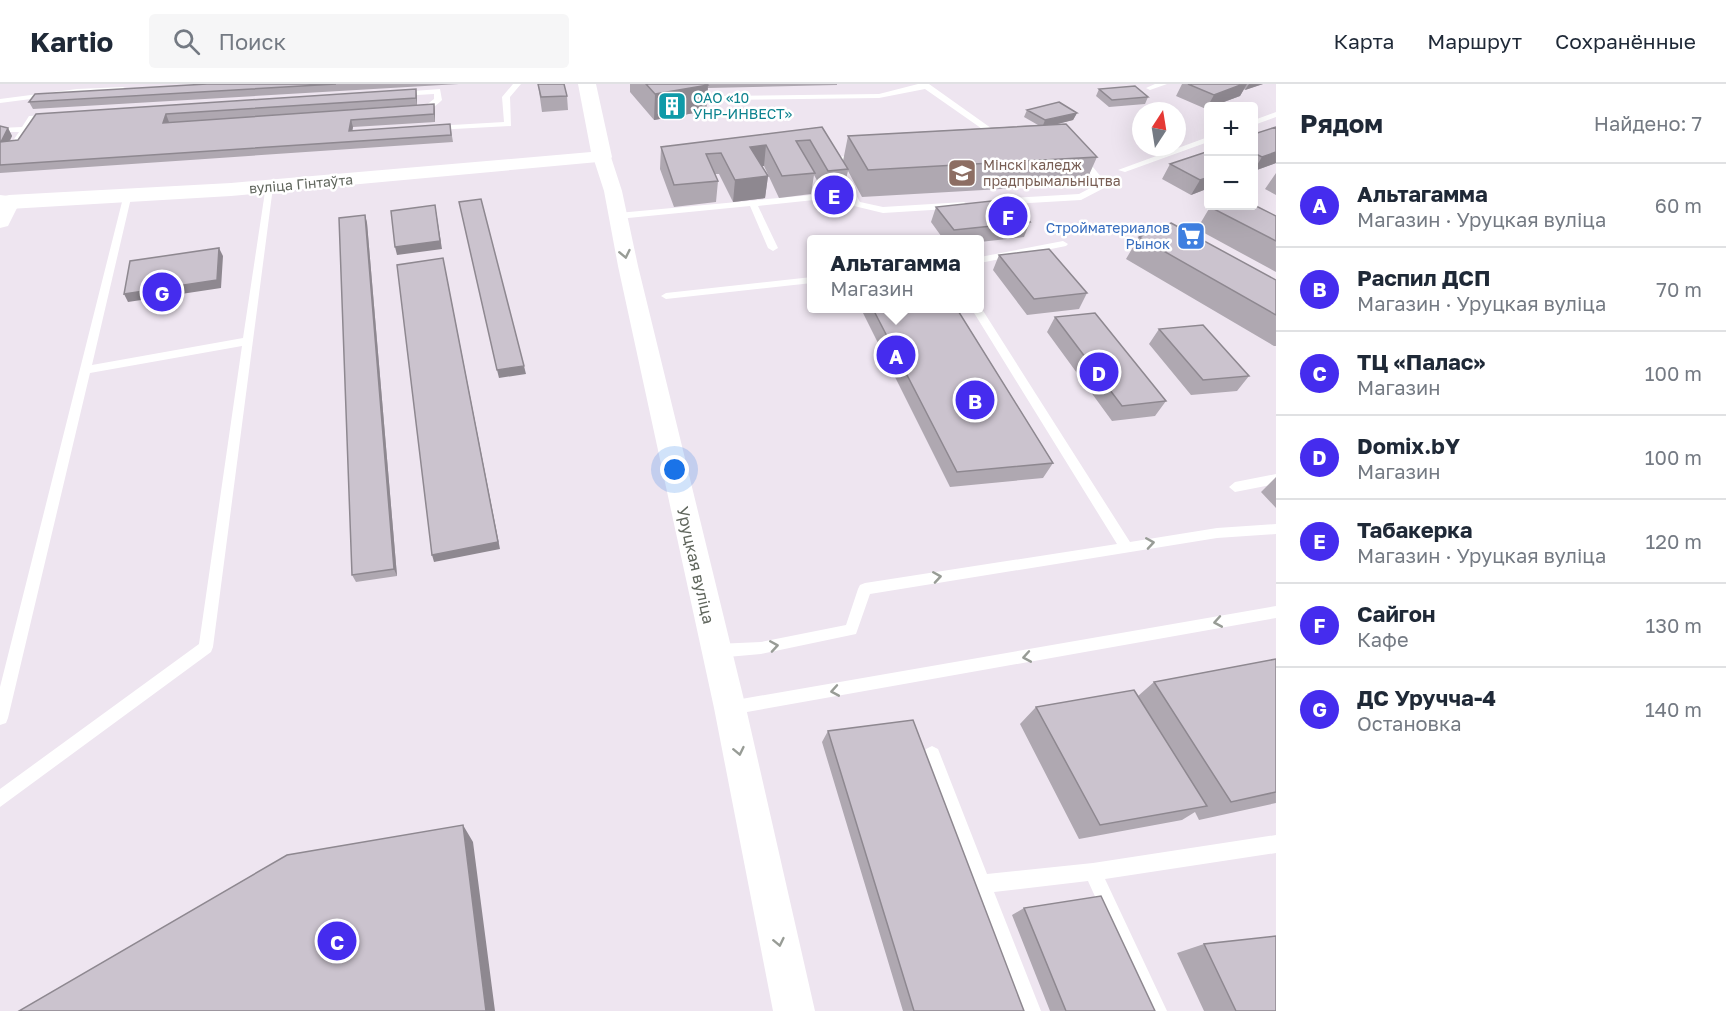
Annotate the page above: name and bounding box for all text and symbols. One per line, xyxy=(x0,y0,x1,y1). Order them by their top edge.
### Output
search box xyxy=(149,14,569,68)
text: Kartio xyxy=(30,25,113,58)
icon: search xyxy=(170,25,203,58)
text: Поиск xyxy=(218,28,286,55)
text: Карта xyxy=(1333,28,1394,54)
text: Маршрут xyxy=(1427,28,1522,54)
text: Сохранённые xyxy=(1555,28,1696,54)
place label: ОАО «10 УНР-ИНВЕСТ» xyxy=(693,89,793,122)
building icon: ОАО «10 УНР-ИНВЕСТ» xyxy=(656,90,688,122)
north arrow xyxy=(1132,102,1186,156)
map controls xyxy=(1204,102,1258,210)
button: + xyxy=(1204,102,1258,156)
text: Рядом xyxy=(1300,108,1383,139)
text: Найдено: 7 xyxy=(1594,111,1702,135)
place label: Мінскі каледж прадпрымальніцтва xyxy=(983,156,1121,189)
button: − xyxy=(1204,156,1258,210)
school or university icon: Мінскі каледж прадпрымальніцтва xyxy=(946,157,978,189)
street label: вуліца Гінтаўта xyxy=(248,170,354,197)
pin: E xyxy=(814,172,854,218)
text: Альтагамма xyxy=(1357,180,1488,207)
text: A xyxy=(1312,193,1327,217)
text: 60 m xyxy=(1655,193,1702,217)
pin: F xyxy=(988,194,1028,238)
text: Магазин · Уруцкая вуліца xyxy=(1357,207,1606,231)
place label: Стройматериалов Рынок xyxy=(1046,219,1170,252)
supermarket icon: Стройматериалов Рынок xyxy=(1175,220,1207,252)
popup xyxy=(807,235,984,313)
one-way arrow xyxy=(618,249,631,259)
text: Альтагамма xyxy=(830,249,961,276)
text: Распил ДСП xyxy=(1357,264,1490,291)
pin: G xyxy=(142,270,182,314)
text: Магазин xyxy=(830,276,914,300)
text: B xyxy=(1312,277,1327,301)
text: 70 m xyxy=(1656,277,1702,301)
text: Магазин · Уруцкая вуліца xyxy=(1357,291,1606,315)
pin: A xyxy=(876,332,916,378)
text: ТЦ «Палас» xyxy=(1357,348,1485,375)
pin: D xyxy=(1080,350,1118,394)
text: C xyxy=(1312,361,1327,385)
text: 100 m xyxy=(1645,361,1702,385)
text: Магазин xyxy=(1357,375,1441,399)
pin: B xyxy=(956,378,994,422)
text: Domix.bY xyxy=(1357,432,1460,459)
text: D xyxy=(1312,445,1327,469)
text: 100 m xyxy=(1645,445,1702,469)
your location xyxy=(660,455,689,484)
text: Магазин xyxy=(1357,459,1441,483)
street label: Уруцкая вуліца xyxy=(673,504,719,626)
text: Табакерка xyxy=(1357,516,1473,543)
text: E xyxy=(1313,529,1326,553)
text: 120 m xyxy=(1646,529,1702,553)
one-way arrow xyxy=(1146,538,1155,550)
text: Магазин · Уруцкая вуліца xyxy=(1357,543,1606,567)
one-way arrow xyxy=(932,572,942,584)
text: Сайгон xyxy=(1357,600,1435,627)
text: F xyxy=(1314,613,1325,637)
text: 130 m xyxy=(1646,613,1702,637)
one-way arrow xyxy=(1214,616,1223,628)
text: Кафе xyxy=(1357,627,1409,651)
one-way arrow xyxy=(769,640,779,652)
one-way arrow xyxy=(1022,650,1032,663)
text: ДС Уручча-4 xyxy=(1357,684,1496,711)
one-way arrow xyxy=(830,685,839,697)
text: G xyxy=(1312,697,1327,721)
text: 140 m xyxy=(1645,697,1702,721)
text: Остановка xyxy=(1357,711,1462,735)
one-way arrow xyxy=(732,746,745,756)
pin: C xyxy=(318,918,356,964)
one-way arrow xyxy=(772,937,785,947)

